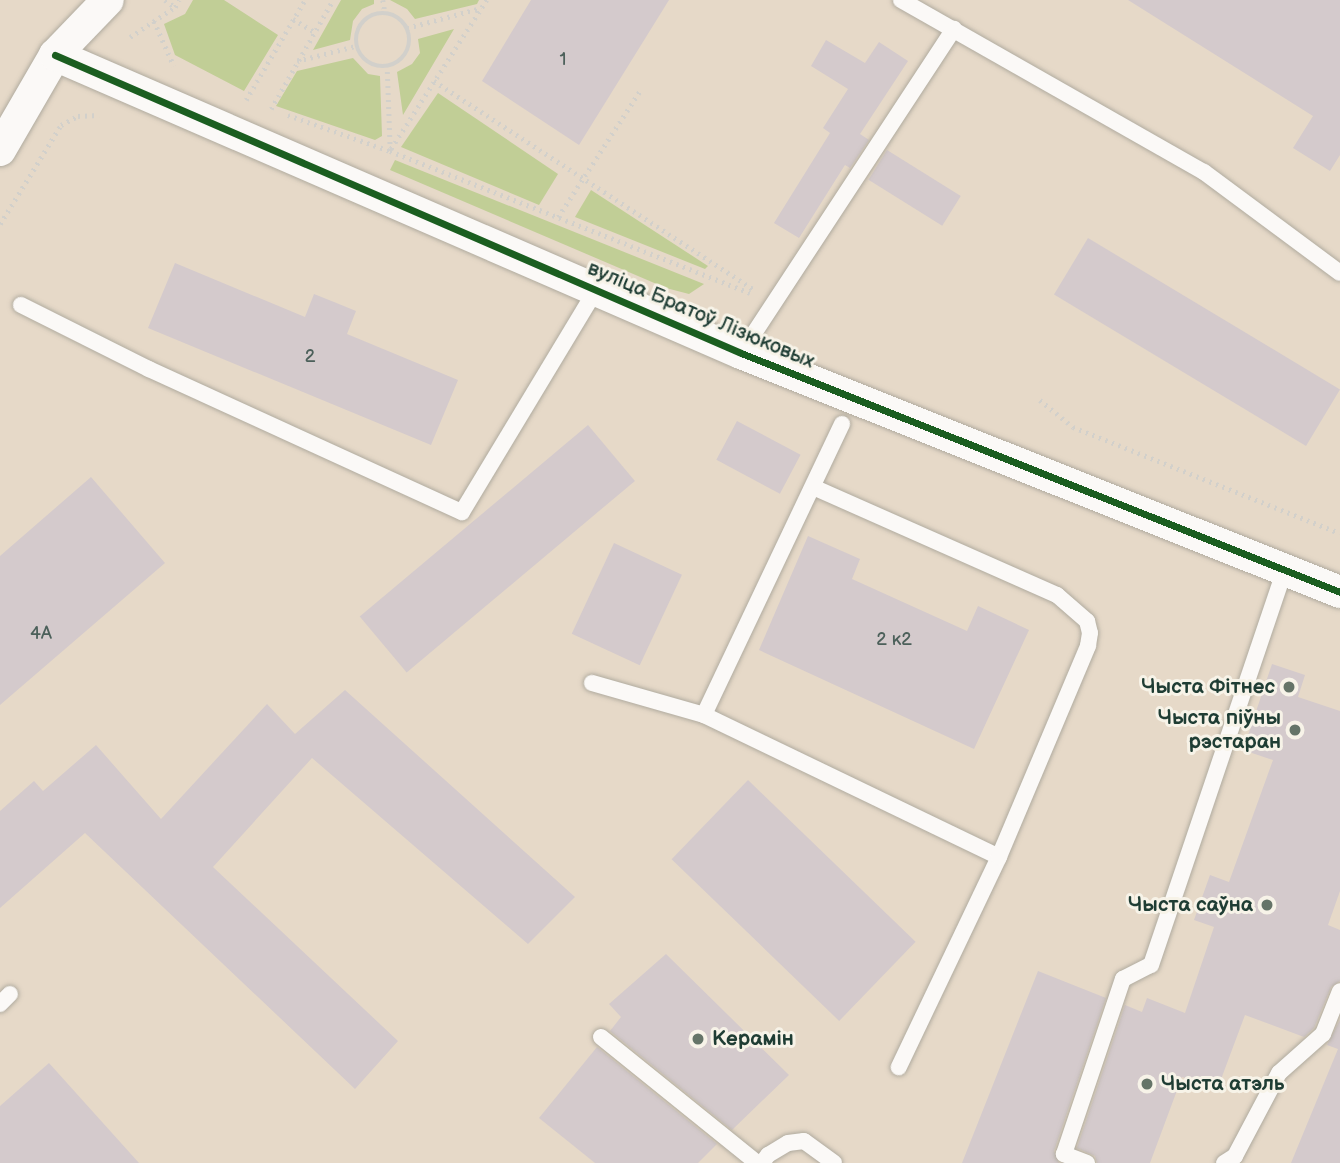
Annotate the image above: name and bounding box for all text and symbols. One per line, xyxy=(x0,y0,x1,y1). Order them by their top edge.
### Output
house number: 1 xyxy=(560,49,566,71)
street label: вуліца Братоў Лізюковых xyxy=(584,256,818,374)
house number: 2 xyxy=(305,346,315,368)
house number: 4А xyxy=(30,623,52,645)
house number: 2 к2 xyxy=(876,629,912,651)
place label: Чыста Фітнес xyxy=(1141,674,1275,700)
marker: Чыста Фітнес xyxy=(1281,679,1297,695)
place label: Чыста піўны рэстаран xyxy=(1158,705,1281,755)
marker: Чыста піўны рэстаран xyxy=(1287,722,1303,738)
place label: Чыста саўна xyxy=(1128,892,1253,918)
marker: Чыста саўна xyxy=(1259,897,1275,913)
place label: Керамін xyxy=(712,1026,794,1052)
marker: Керамін xyxy=(690,1031,706,1047)
place label: Чыста атэль xyxy=(1161,1071,1285,1097)
marker: Чыста атэль xyxy=(1139,1076,1155,1092)

